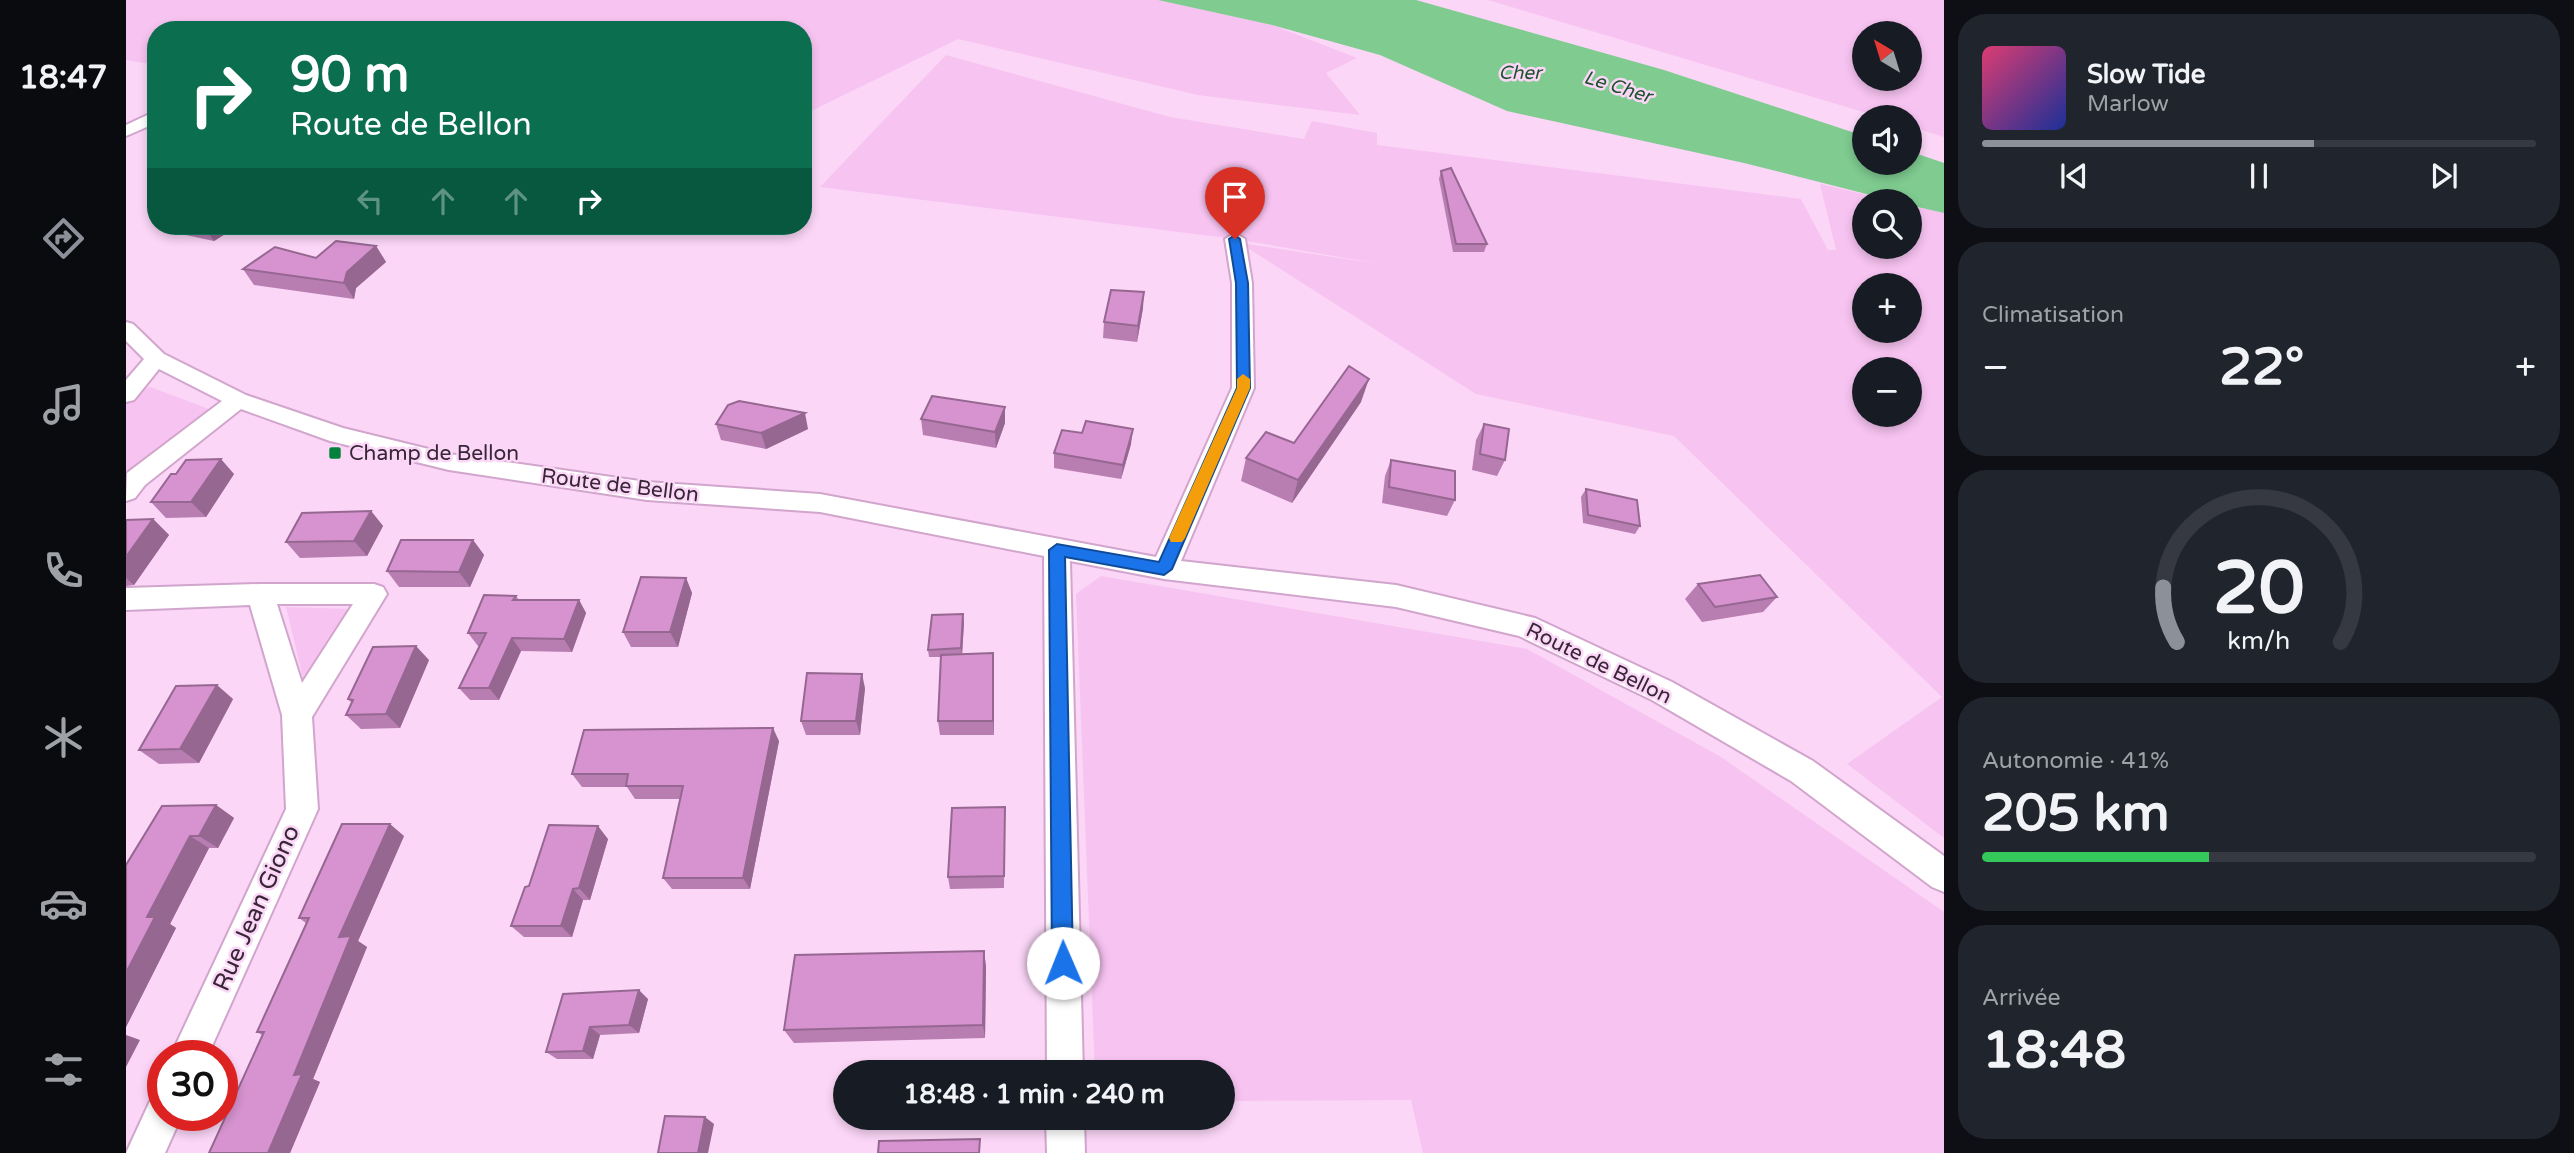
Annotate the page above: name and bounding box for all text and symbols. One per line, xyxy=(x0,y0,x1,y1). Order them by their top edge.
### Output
north arrow xyxy=(1852,21,1922,91)
map controls xyxy=(1852,21,1922,427)
text: 90 m xyxy=(290,46,409,105)
icon: right xyxy=(175,49,266,140)
text: 18:47 xyxy=(19,59,107,97)
text: Slow Tide xyxy=(2087,59,2205,90)
water label: Cher xyxy=(1499,62,1544,84)
water label: Le Cher xyxy=(1581,66,1657,108)
text: Marlow xyxy=(2087,90,2169,118)
button: sound xyxy=(1852,105,1922,175)
text: Route de Bellon xyxy=(290,106,532,144)
icon: previous xyxy=(2055,157,2093,195)
icon: pause xyxy=(2240,157,2278,195)
icon: next xyxy=(2425,157,2463,195)
pin xyxy=(1205,167,1265,239)
icon: arrive xyxy=(1216,178,1254,216)
icon: left xyxy=(351,182,389,220)
icon: ahead xyxy=(424,182,462,220)
icon: ahead xyxy=(497,182,535,220)
icon: right xyxy=(570,182,608,220)
button: search xyxy=(1852,189,1922,259)
icon: directions xyxy=(39,214,88,263)
button: + xyxy=(1852,273,1922,343)
text: Climatisation xyxy=(1982,301,2124,329)
text: 22° xyxy=(2219,336,2304,399)
text: − xyxy=(1982,345,2009,391)
text: + xyxy=(2515,345,2536,391)
button: − xyxy=(1852,357,1922,427)
icon: music xyxy=(39,380,88,429)
place label: Champ de Bellon xyxy=(349,441,519,466)
marker: Champ de Bellon xyxy=(327,445,343,461)
street label: Route de Bellon xyxy=(540,463,700,508)
icon: phone xyxy=(39,546,88,595)
text: 20 xyxy=(2213,546,2305,634)
street label: Route de Bellon xyxy=(1522,617,1676,709)
text: km/h xyxy=(2228,626,2290,656)
icon: climate xyxy=(39,713,88,762)
text: Autonomie · 41% xyxy=(1982,747,2169,775)
text: 205 km xyxy=(1982,782,2170,845)
street label: Rue Jean Giono xyxy=(207,821,306,996)
icon: car xyxy=(39,879,88,928)
position arrow xyxy=(1026,926,1100,1000)
text: Arrivée xyxy=(1982,984,2060,1012)
text: 18:48 xyxy=(1982,1019,2126,1082)
speed limit sign: 30 xyxy=(147,1040,238,1131)
icon: filters xyxy=(39,1045,88,1094)
text: 18:48 · 1 min · 240 m xyxy=(903,1079,1165,1110)

